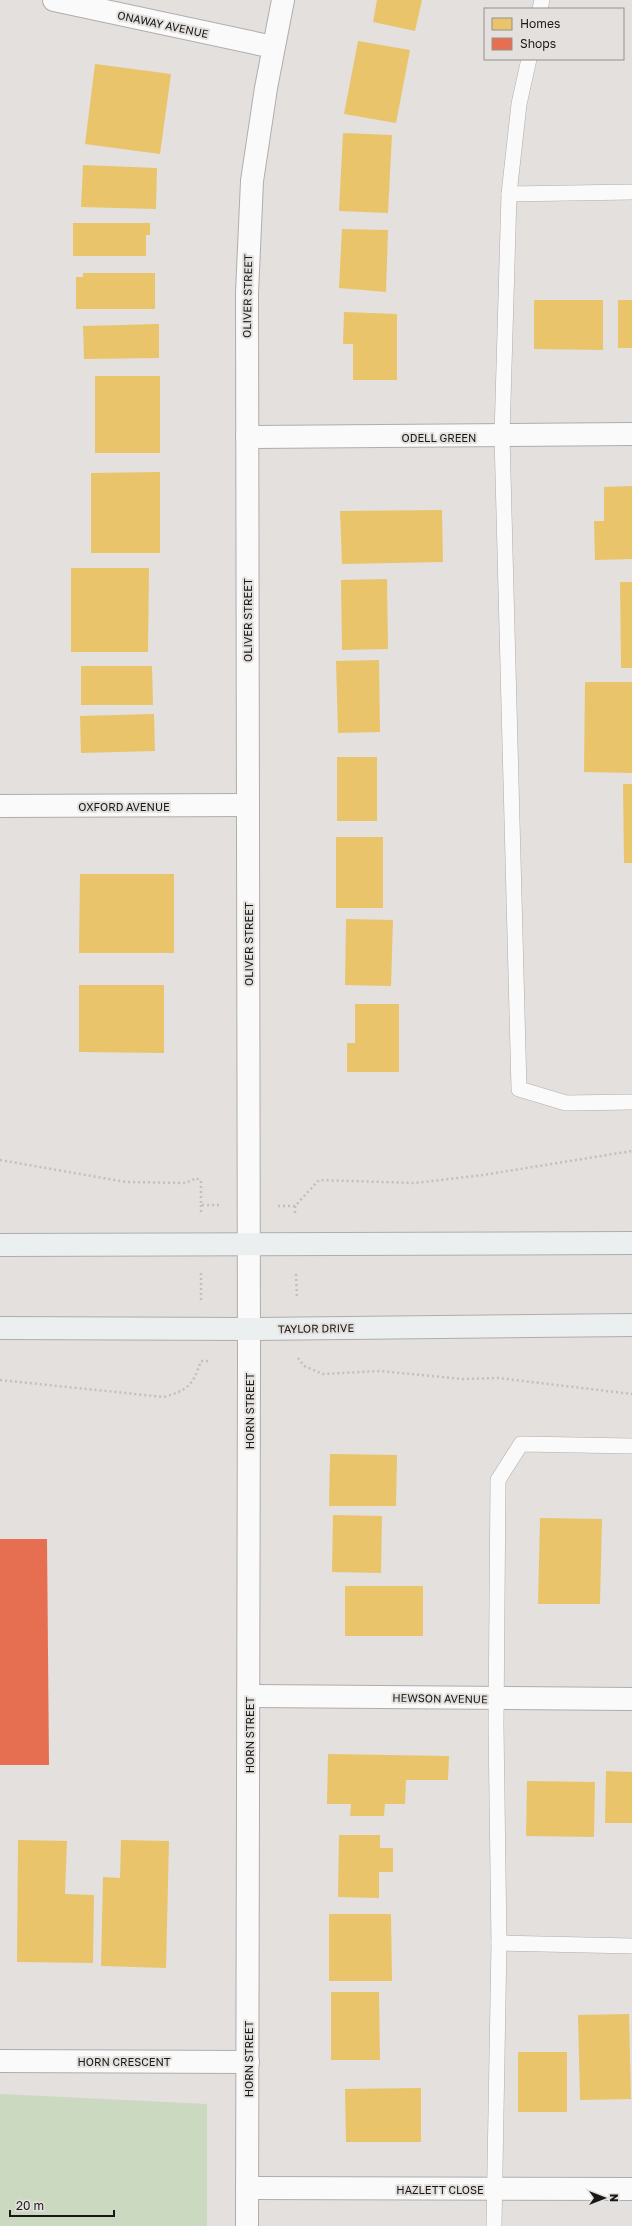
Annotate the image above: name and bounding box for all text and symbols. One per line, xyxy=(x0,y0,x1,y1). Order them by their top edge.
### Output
street label: ONAWAY AVENUE xyxy=(116,8,210,40)
legend xyxy=(484,8,624,60)
text: Homes xyxy=(520,16,560,31)
text: Shops xyxy=(520,36,556,51)
street label: OLIVER STREET xyxy=(240,254,254,338)
street label: ODELL GREEN xyxy=(402,431,476,444)
street label: OLIVER STREET xyxy=(241,578,254,662)
street label: OXFORD AVENUE xyxy=(78,800,170,813)
street label: OLIVER STREET xyxy=(242,902,255,986)
street label: TAYLOR DRIVE xyxy=(278,1321,354,1335)
street label: HORN STREET xyxy=(243,1372,256,1449)
street label: HEWSON AVENUE xyxy=(392,1691,488,1705)
street label: HORN STREET xyxy=(243,1696,256,1773)
street label: HORN STREET xyxy=(242,2020,255,2097)
street label: HORN CRESCENT xyxy=(77,2055,171,2068)
north arrow xyxy=(584,2178,624,2218)
street label: HAZLETT CLOSE xyxy=(396,2183,484,2196)
scale bar xyxy=(10,2192,114,2218)
text: N xyxy=(608,2194,621,2202)
text: 20 m xyxy=(16,2198,44,2213)

